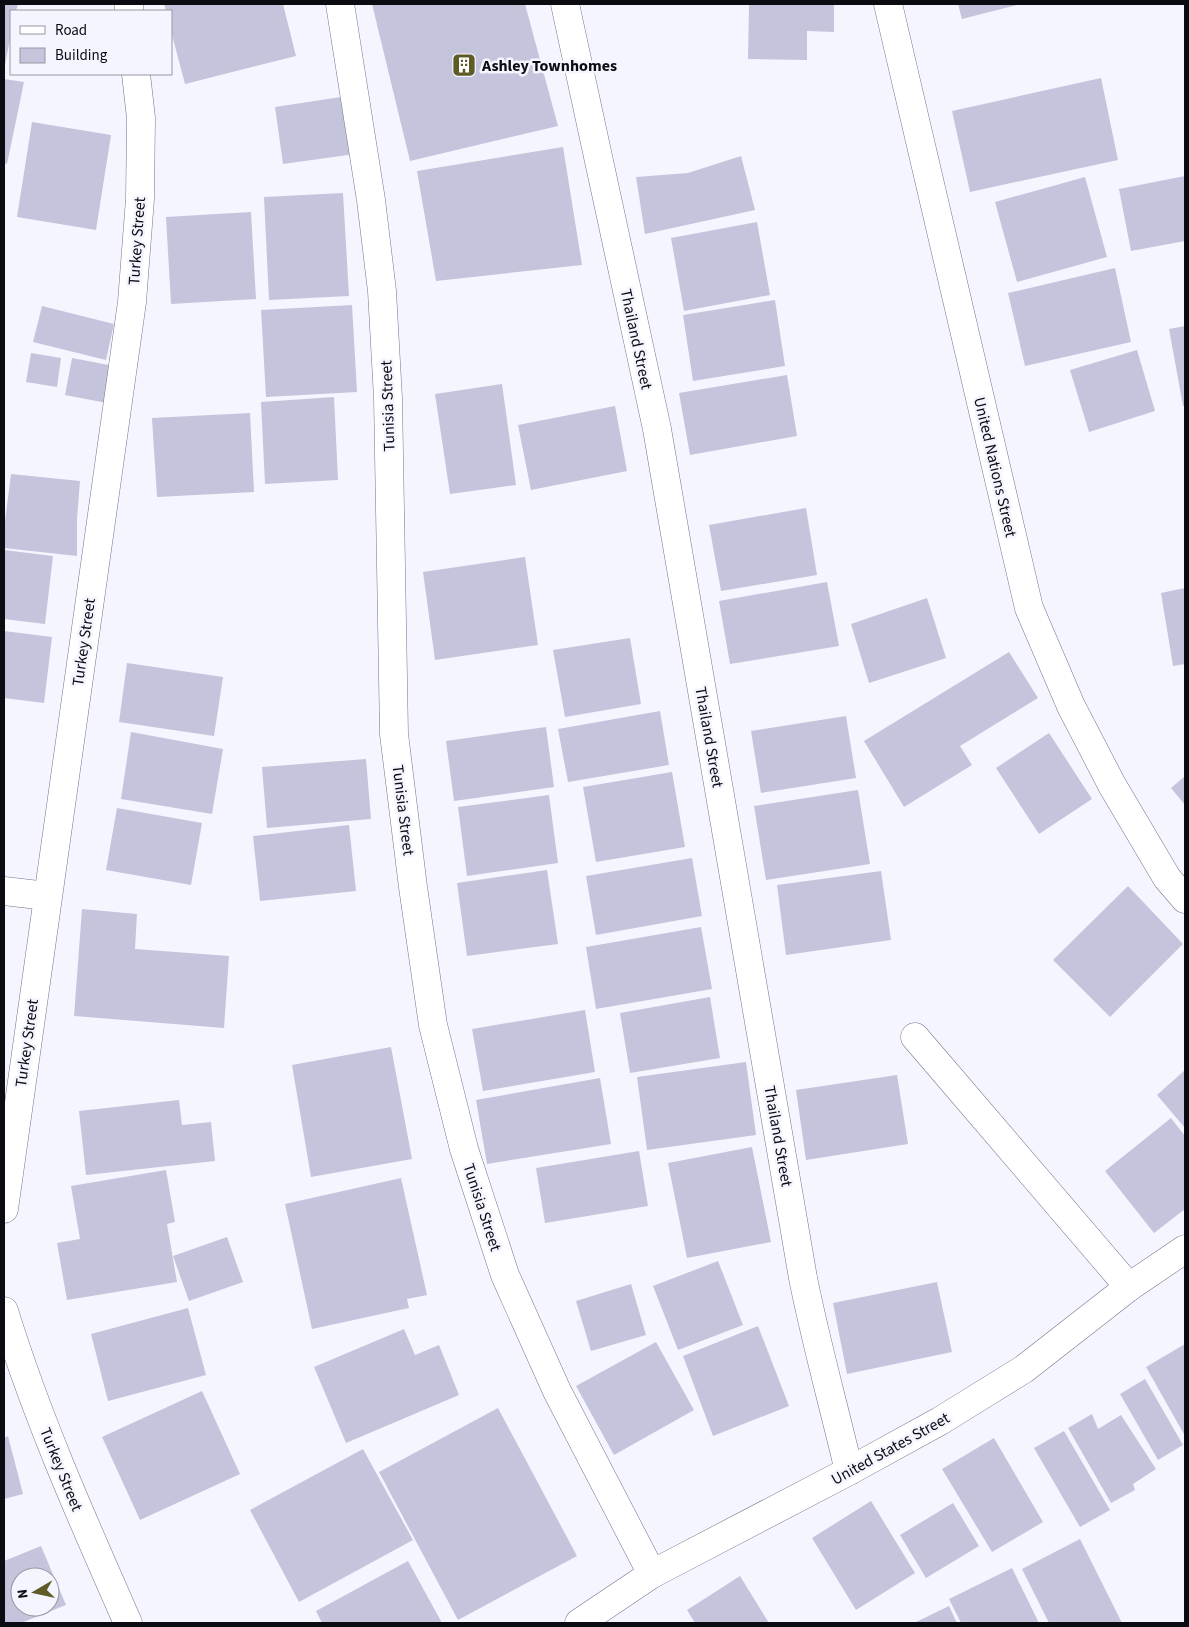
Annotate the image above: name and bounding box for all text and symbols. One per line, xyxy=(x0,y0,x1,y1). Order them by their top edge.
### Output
legend xyxy=(10,10,172,75)
text: Road xyxy=(55,20,87,41)
text: Building xyxy=(55,45,108,66)
building icon: Ashley Townhomes xyxy=(451,52,477,78)
place label: Ashley Townhomes xyxy=(481,55,617,77)
street label: Turkey Street xyxy=(123,196,151,286)
street label: Thailand Street xyxy=(615,287,658,392)
street label: Tunisia Street xyxy=(375,359,401,452)
street label: United Nations Street xyxy=(968,395,1022,540)
street label: Turkey Street xyxy=(67,596,101,687)
street label: Thailand Street xyxy=(689,685,729,790)
street label: Tunisia Street xyxy=(387,764,420,857)
street label: Turkey Street xyxy=(10,997,44,1088)
street label: Thailand Street xyxy=(758,1084,798,1189)
street label: Tunisia Street xyxy=(457,1161,507,1255)
street label: United States Street xyxy=(827,1407,954,1491)
street label: Turkey Street xyxy=(34,1424,88,1515)
north arrow xyxy=(10,1567,60,1617)
text: N xyxy=(13,1588,34,1600)

